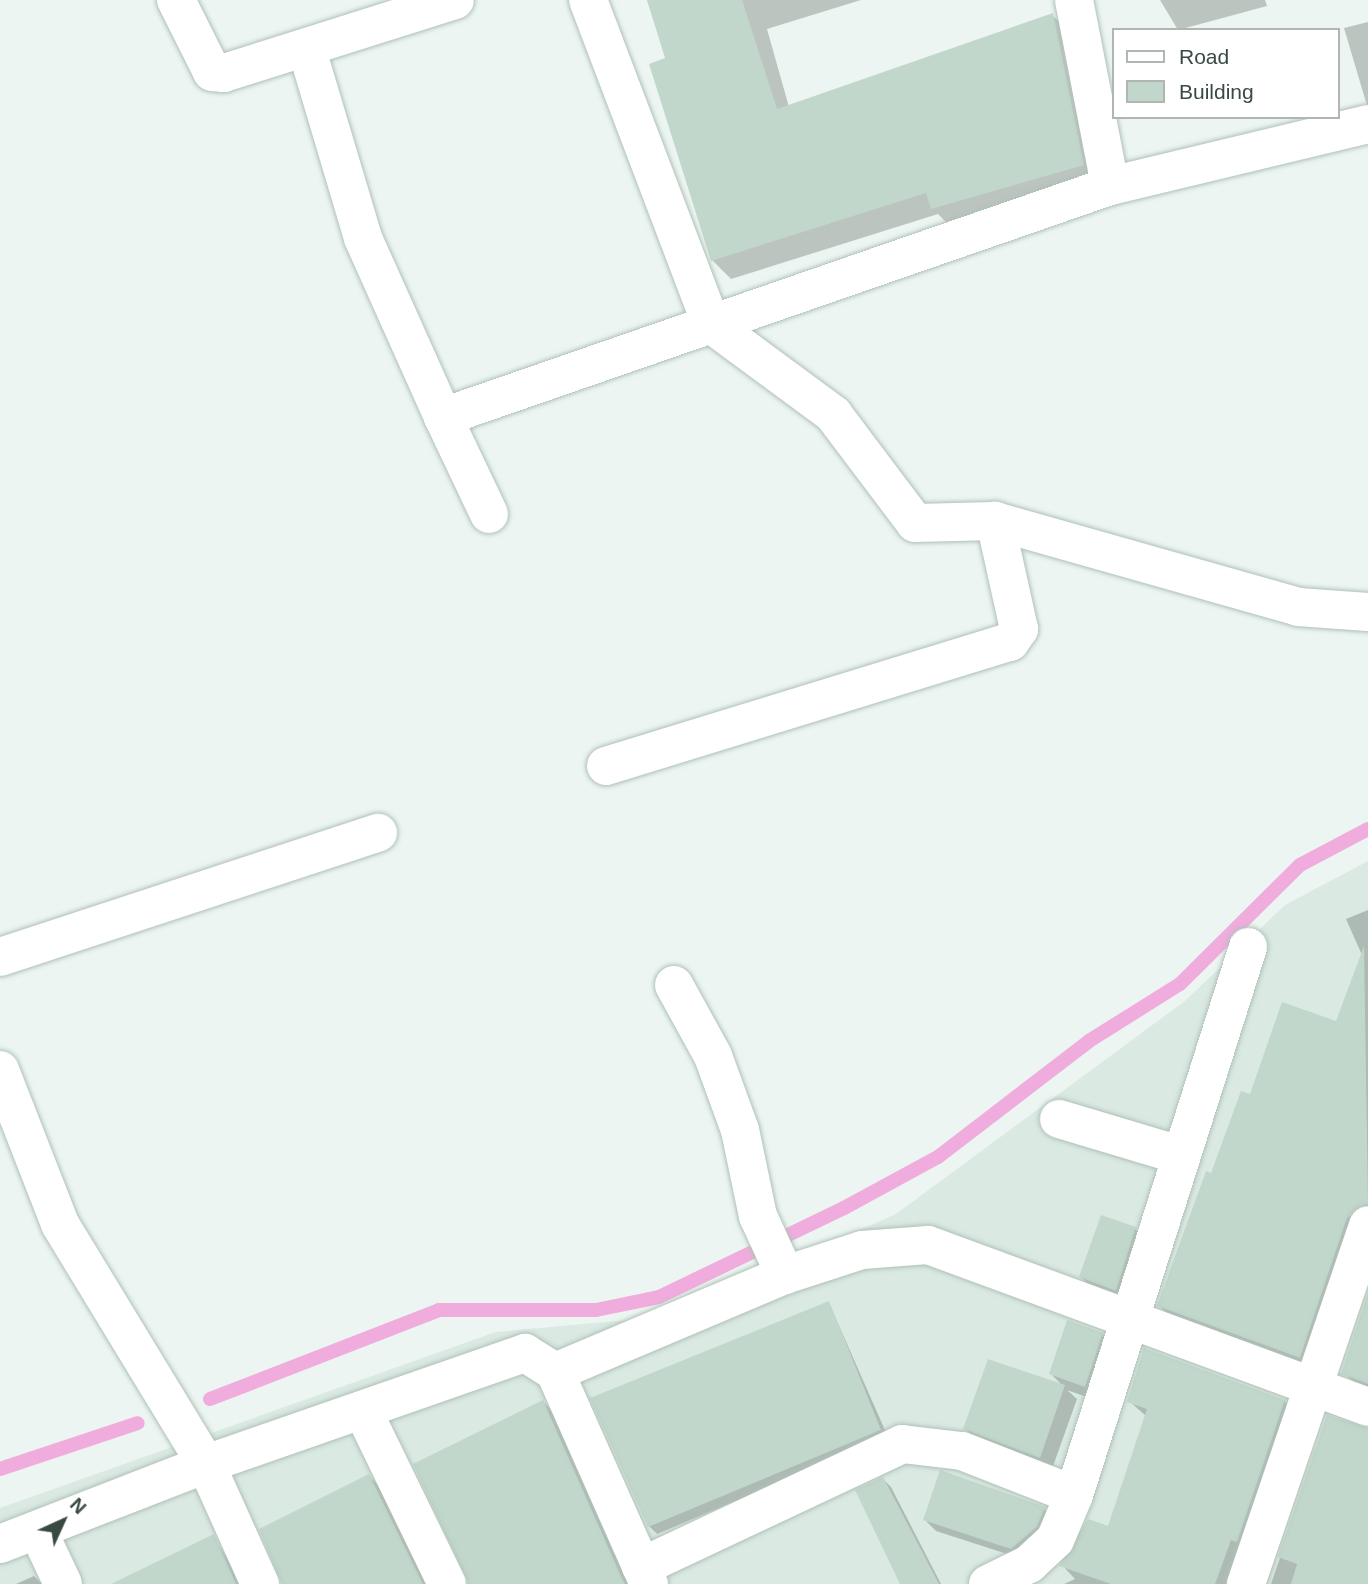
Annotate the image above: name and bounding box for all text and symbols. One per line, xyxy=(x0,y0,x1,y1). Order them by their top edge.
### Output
legend xyxy=(1112,28,1340,119)
text: Road xyxy=(1179,45,1229,68)
text: Building xyxy=(1179,80,1254,103)
north arrow xyxy=(28,1486,98,1556)
text: N xyxy=(66,1494,90,1518)

